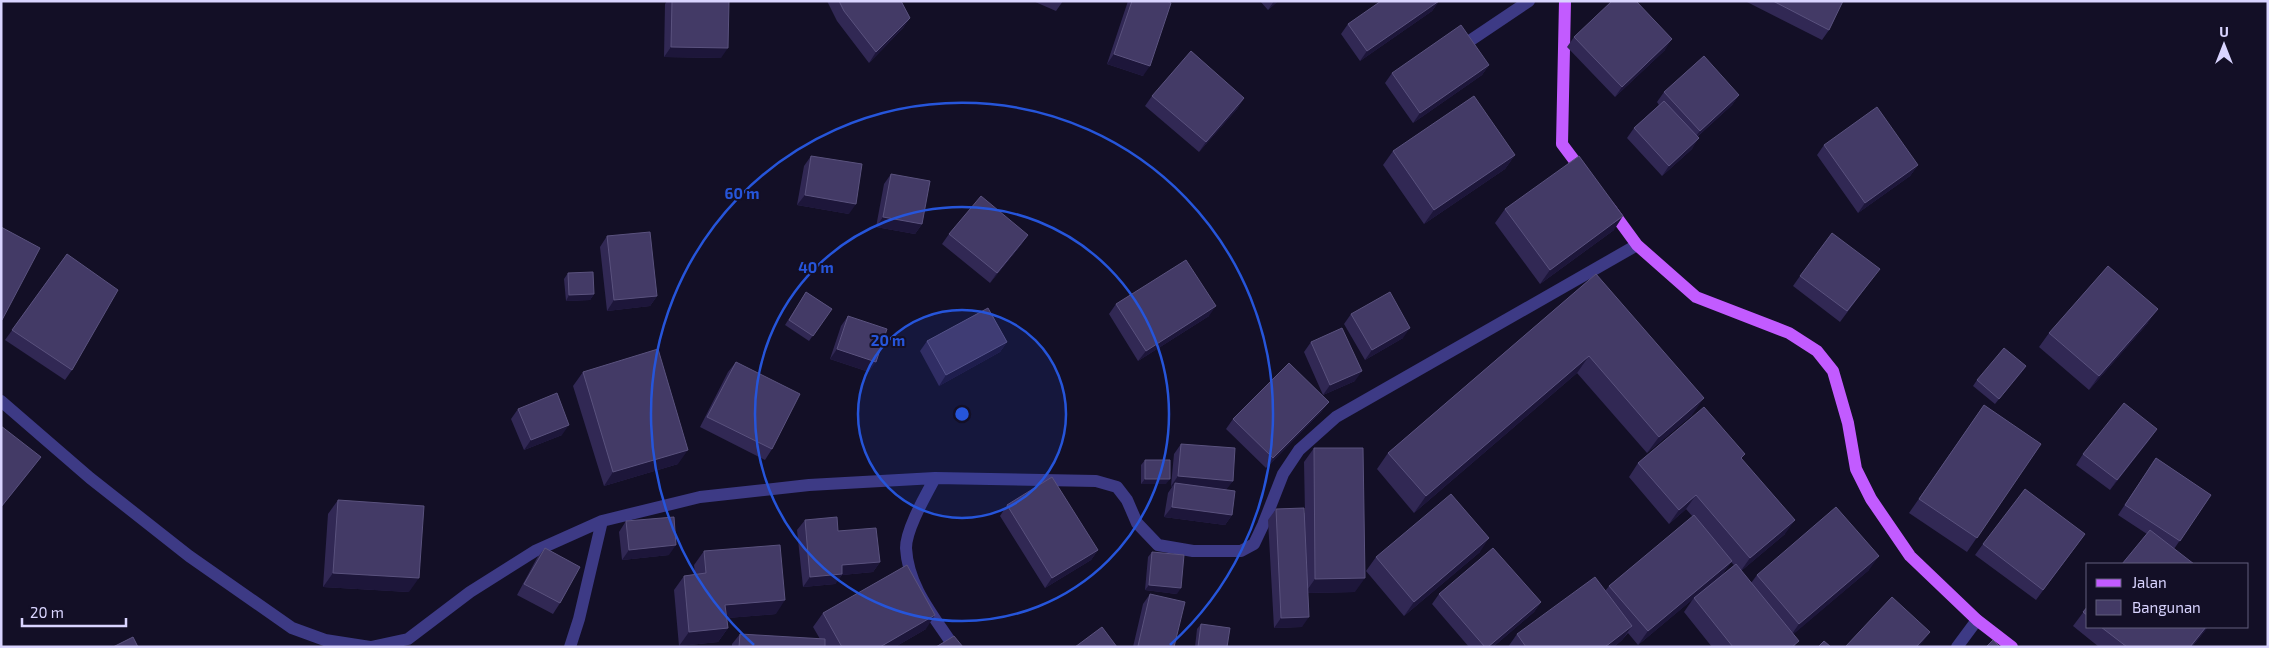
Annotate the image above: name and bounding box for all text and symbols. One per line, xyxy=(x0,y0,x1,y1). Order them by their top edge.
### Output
north arrow xyxy=(2199,20,2249,70)
text: U xyxy=(2219,23,2229,40)
text: 60 m xyxy=(725,184,759,202)
text: 40 m xyxy=(798,258,834,276)
text: 20 m xyxy=(871,331,905,349)
centre of rings xyxy=(953,405,971,423)
legend xyxy=(2086,563,2249,628)
text: Jalan xyxy=(2132,573,2167,591)
scale bar xyxy=(22,596,126,628)
text: Bangunan xyxy=(2132,598,2201,616)
text: 20 m xyxy=(30,603,64,621)

